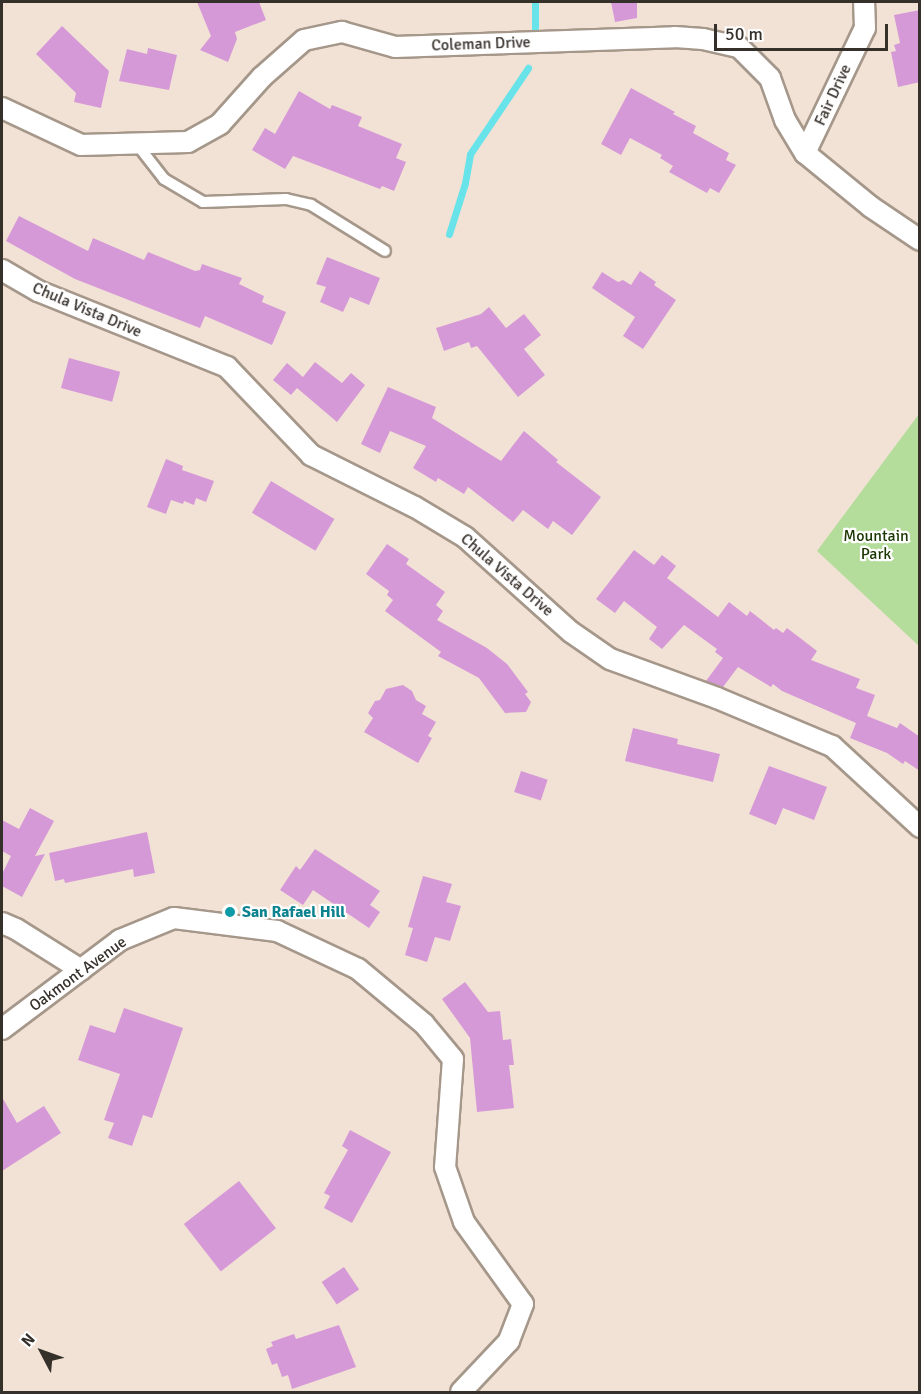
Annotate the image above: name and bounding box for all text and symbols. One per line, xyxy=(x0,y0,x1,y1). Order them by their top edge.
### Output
scale bar xyxy=(717,12,891,50)
text: 50 m xyxy=(725,23,763,45)
street label: Coleman Drive xyxy=(431,33,531,55)
street label: Fair Drive xyxy=(810,61,856,129)
street label: Chula Vista Drive xyxy=(29,278,145,342)
park label: Mountain Park xyxy=(843,526,909,564)
street label: Chula Vista Drive xyxy=(457,529,557,621)
place label: San Rafael Hill xyxy=(242,902,345,922)
marker: San Rafael Hill xyxy=(223,905,237,919)
street label: Oakmont Avenue xyxy=(26,932,130,1016)
north arrow xyxy=(12,1322,72,1382)
text: N xyxy=(17,1329,40,1351)

